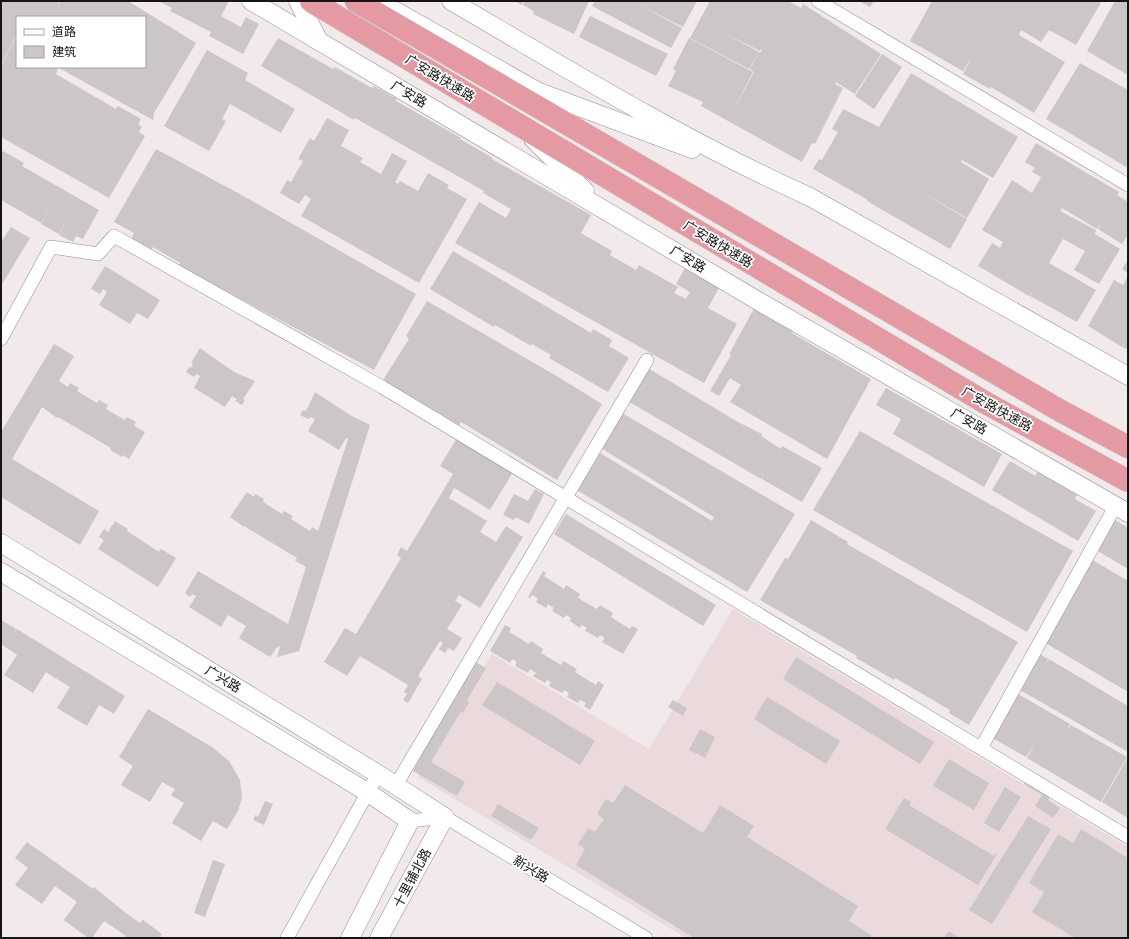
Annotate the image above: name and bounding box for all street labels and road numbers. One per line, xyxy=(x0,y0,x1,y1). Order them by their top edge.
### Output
street label: 广安路快速路 xyxy=(403,51,477,105)
street label: 广安路 xyxy=(388,77,430,111)
street label: 广安路快速路 xyxy=(681,217,755,271)
street label: 广安路 xyxy=(667,242,709,276)
street label: 广安路快速路 xyxy=(959,383,1035,435)
street label: 广安路 xyxy=(948,404,990,438)
street label: 广兴路 xyxy=(202,663,244,695)
street label: 十里铺北路 xyxy=(390,846,434,910)
street label: 新兴路 xyxy=(510,853,552,885)

